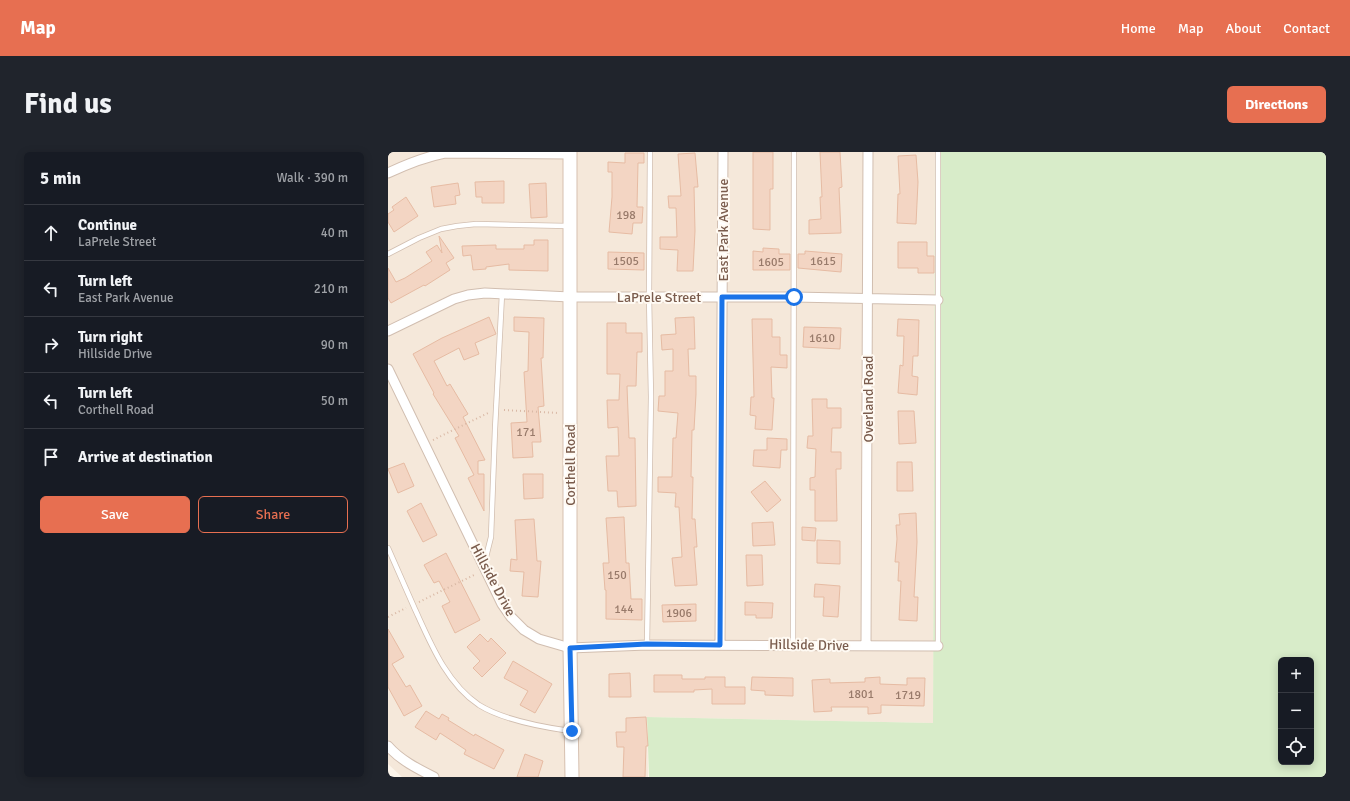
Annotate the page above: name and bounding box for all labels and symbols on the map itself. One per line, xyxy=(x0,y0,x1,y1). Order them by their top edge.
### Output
street label: East Park Avenue xyxy=(715,179,732,281)
house number: 198 xyxy=(616,208,636,223)
house number: 1505 xyxy=(613,254,639,269)
house number: 1615 xyxy=(810,254,836,269)
house number: 1605 xyxy=(758,255,784,270)
route start xyxy=(785,288,803,306)
street label: LaPrele Street xyxy=(617,289,701,306)
house number: 1610 xyxy=(809,331,835,346)
street label: Overland Road xyxy=(860,356,877,442)
street label: Corthell Road xyxy=(562,424,579,506)
house number: 171 xyxy=(516,425,536,440)
street label: Hillside Drive xyxy=(467,541,519,619)
house number: 150 xyxy=(607,568,627,583)
house number: 144 xyxy=(614,602,634,617)
house number: 1906 xyxy=(666,606,692,621)
street label: Hillside Drive xyxy=(769,636,849,654)
house number: 1801 xyxy=(848,687,874,702)
house number: 1719 xyxy=(895,688,921,703)
route end xyxy=(563,722,581,740)

